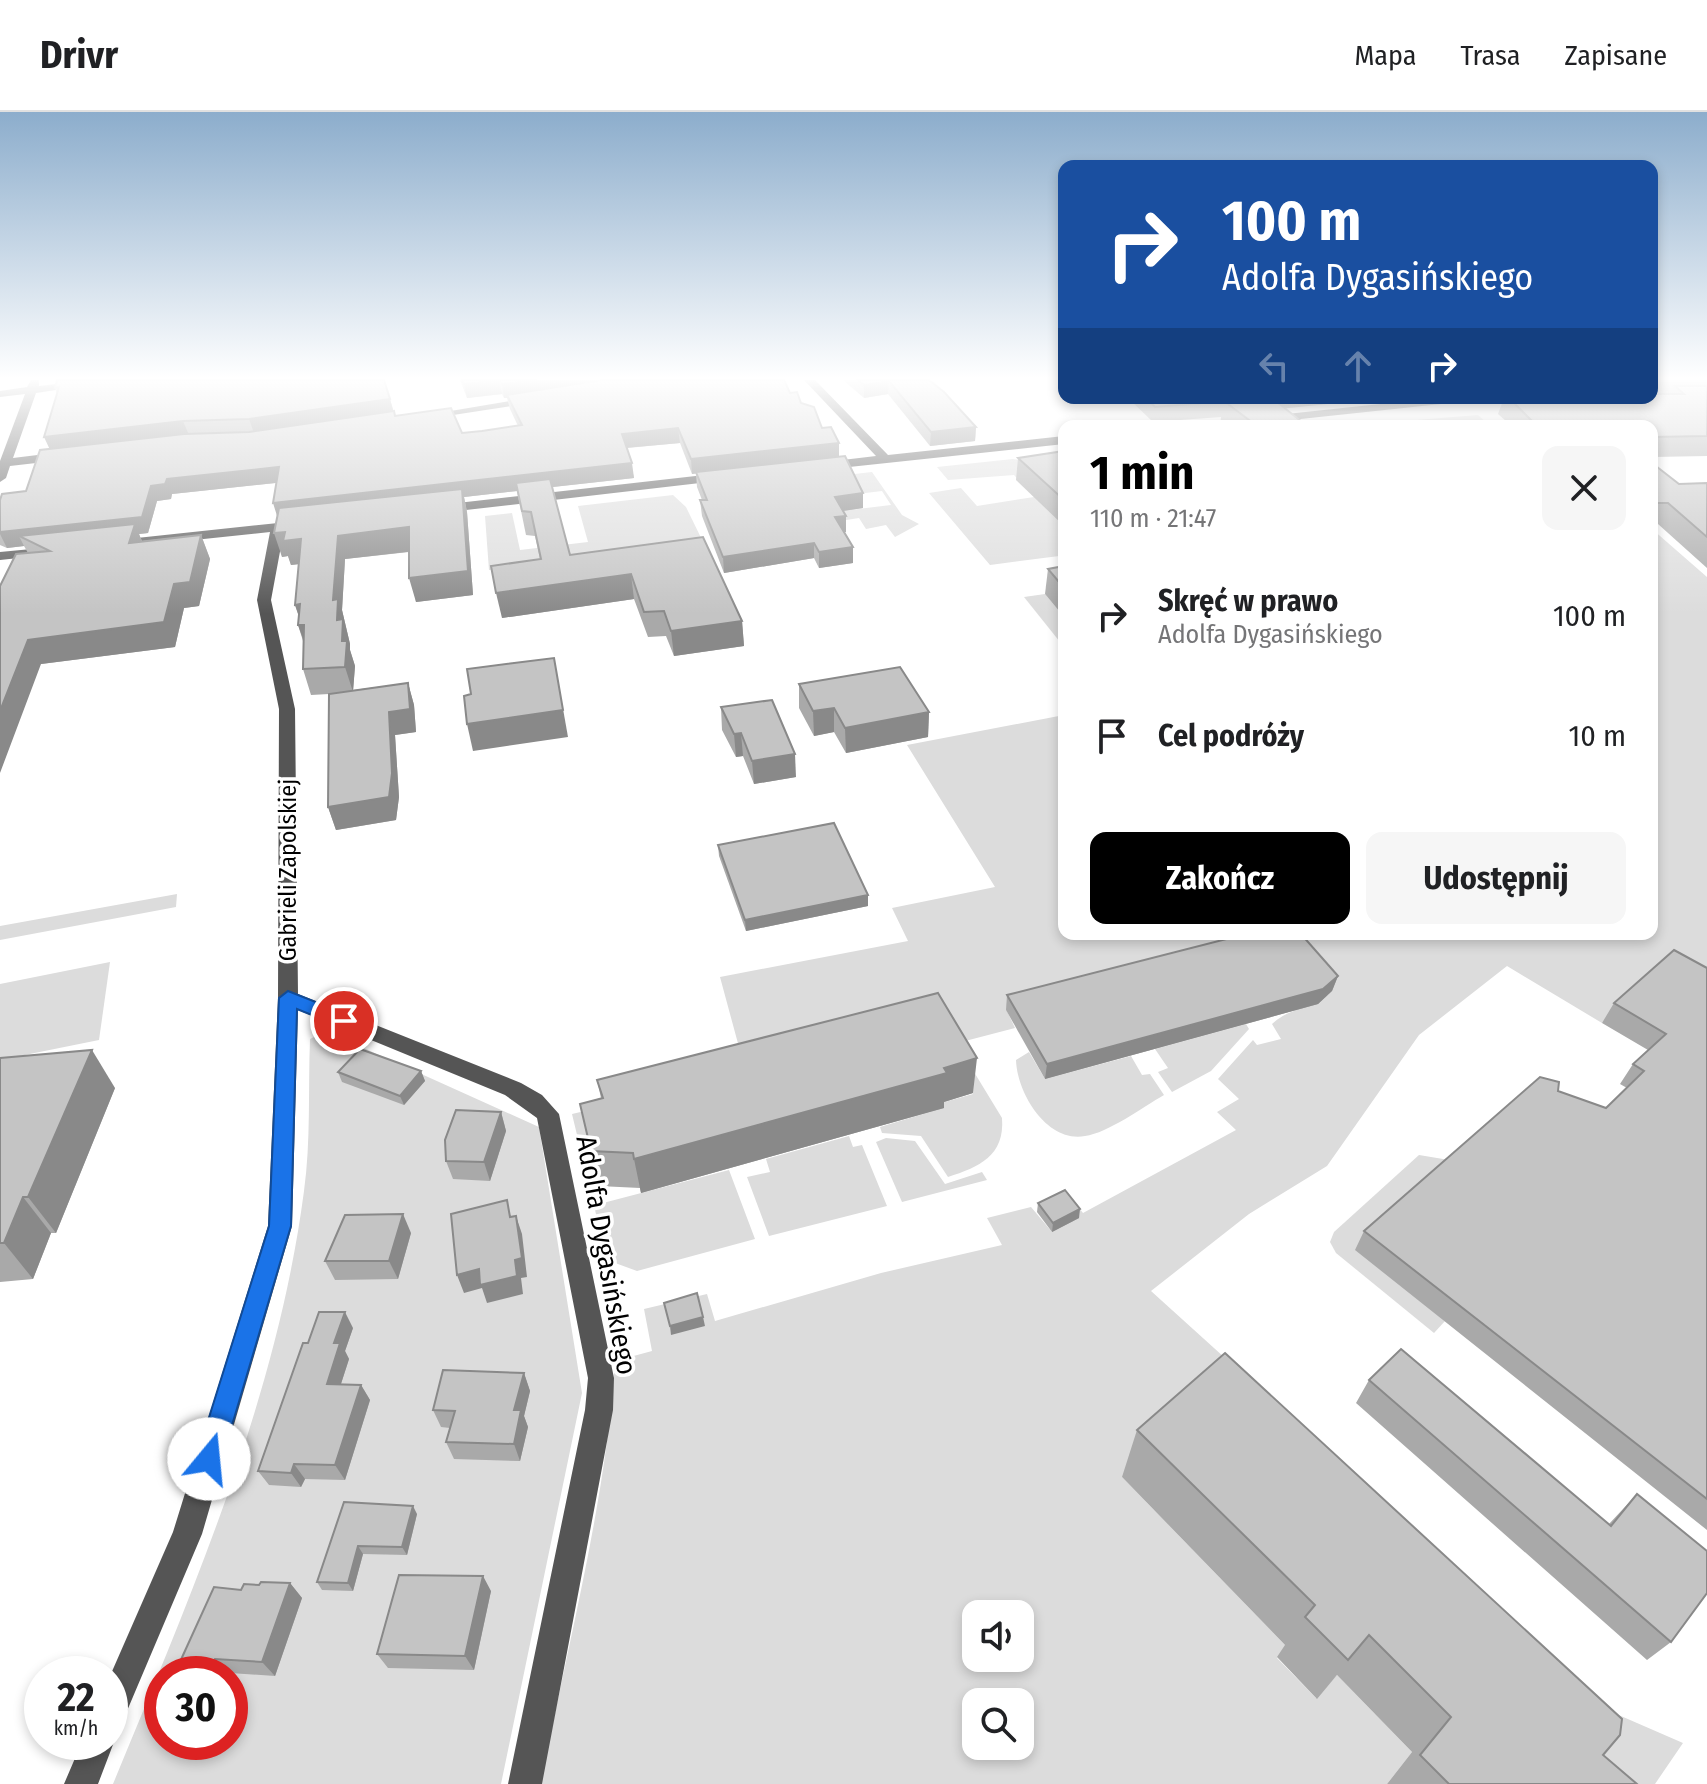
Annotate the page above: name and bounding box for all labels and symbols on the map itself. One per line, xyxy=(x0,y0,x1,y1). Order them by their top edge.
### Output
street label: Gabrieli Zapolskiej xyxy=(274,779,302,961)
pin xyxy=(310,987,378,1055)
street label: Adolfa Dygasińskiego xyxy=(569,1133,644,1377)
position arrow xyxy=(167,1417,251,1501)
speed limit sign: 30 xyxy=(144,1656,248,1760)

